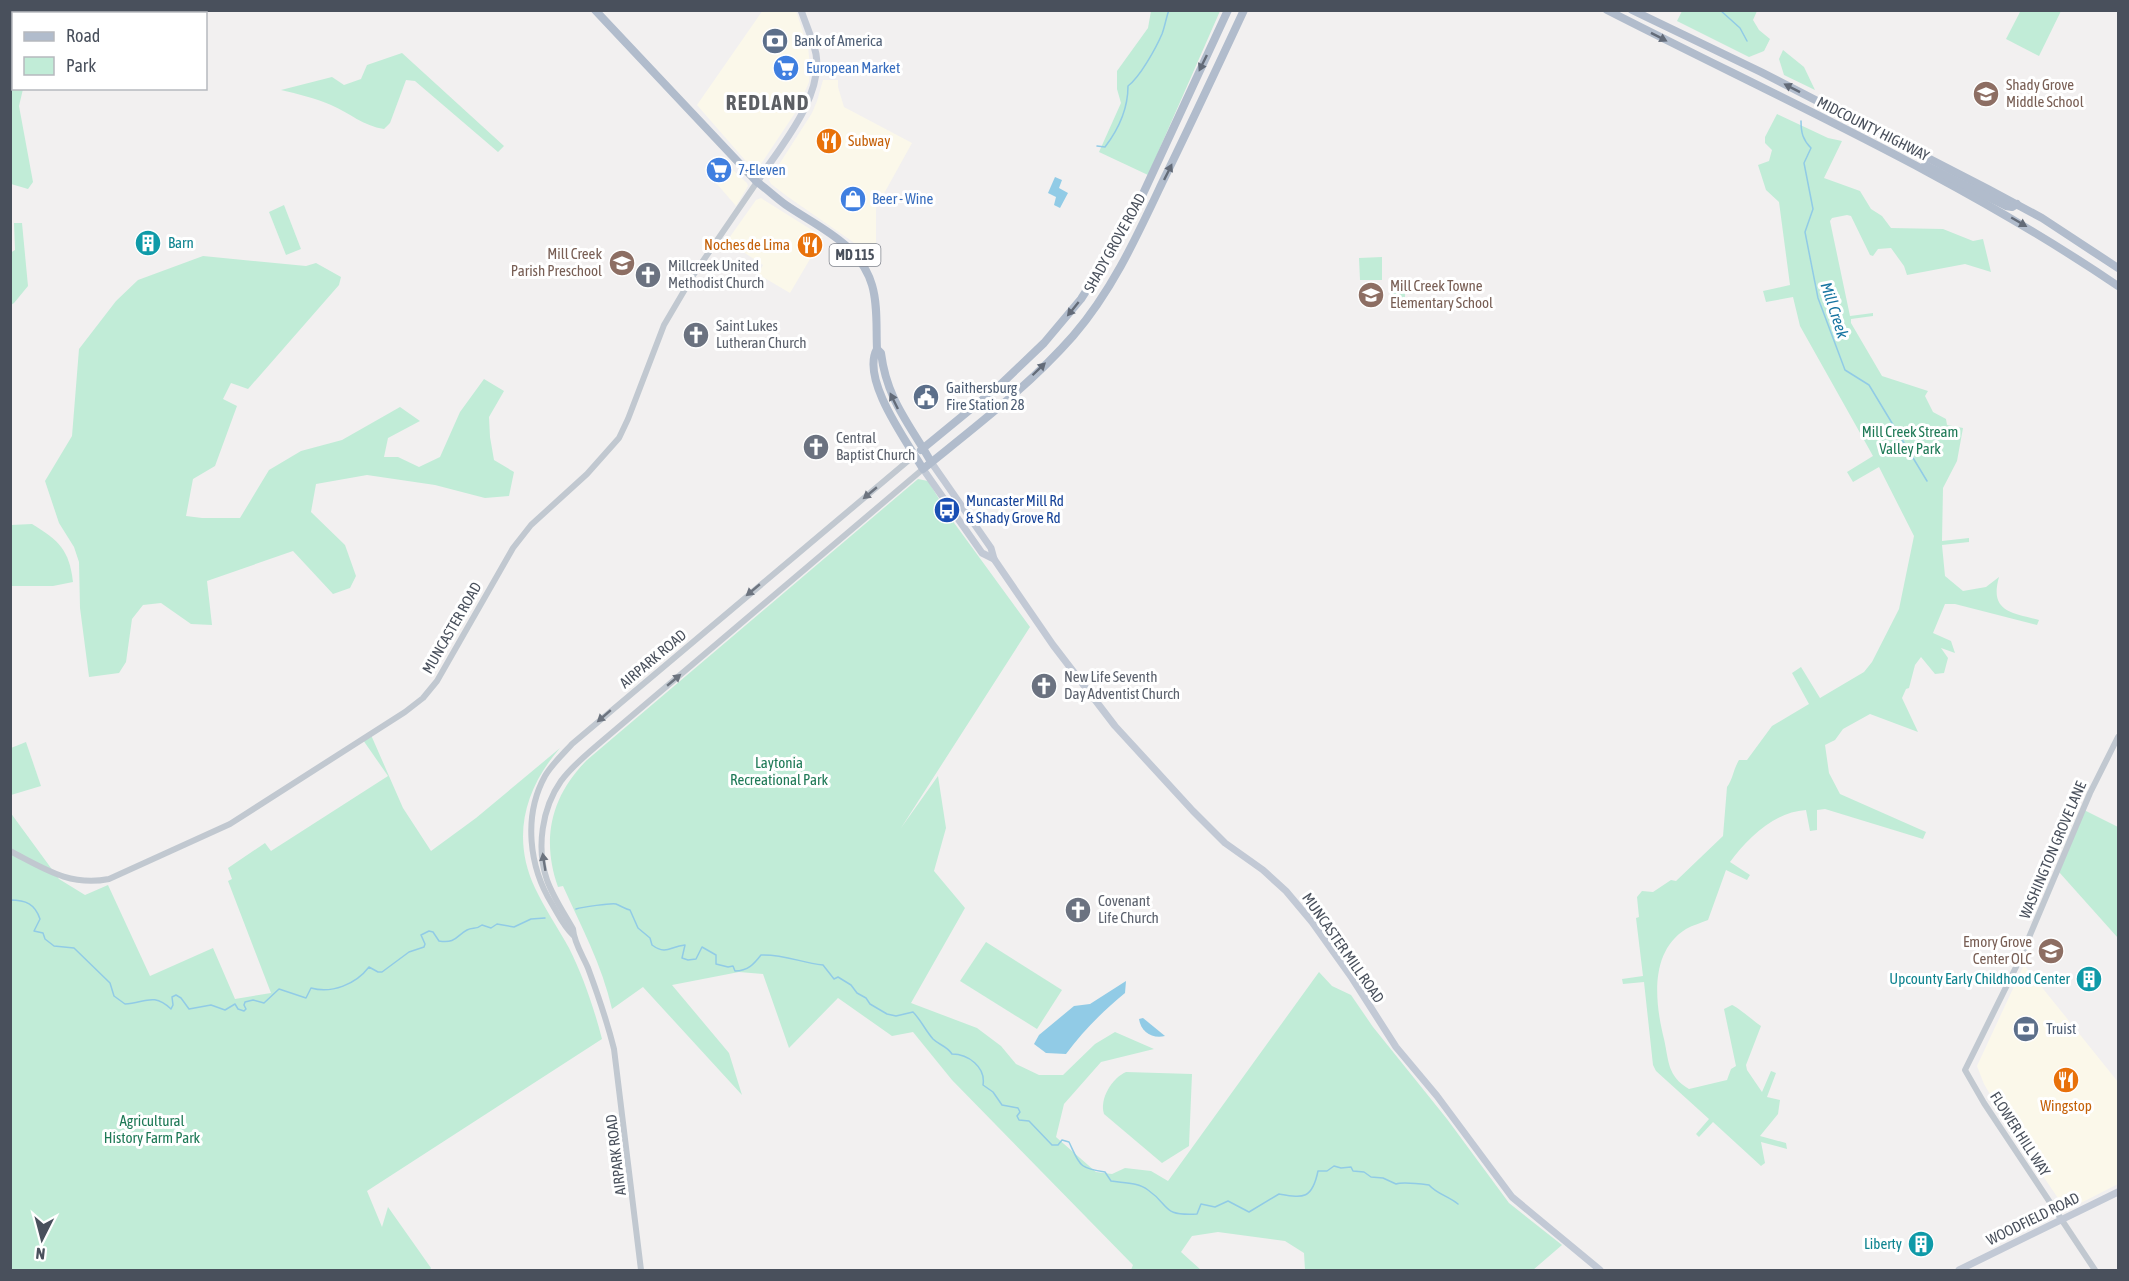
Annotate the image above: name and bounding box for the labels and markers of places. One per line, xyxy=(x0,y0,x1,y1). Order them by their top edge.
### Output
bank icon: Bank of America xyxy=(760,26,790,56)
place label: Bank of America xyxy=(794,32,883,49)
supermarket icon: European Market xyxy=(771,53,801,83)
place label: European Market xyxy=(806,59,900,76)
place label: Shady Grove Middle School xyxy=(2006,76,2084,110)
school or university icon: Shady Grove Middle School xyxy=(1971,79,2001,109)
restaurant icon: Subway xyxy=(814,126,844,156)
place label: Subway xyxy=(848,132,890,149)
supermarket icon: 7-Eleven xyxy=(704,155,734,185)
place label: 7-Eleven xyxy=(738,161,786,178)
shop icon: Beer - Wine xyxy=(838,184,868,214)
place label: Beer - Wine xyxy=(872,190,934,207)
building icon: Barn xyxy=(133,228,163,258)
restaurant icon: Noches de Lima xyxy=(795,230,825,260)
place label: Barn xyxy=(168,234,194,251)
place label: Noches de Lima xyxy=(704,236,790,253)
place label: Mill Creek Parish Preschool xyxy=(511,245,602,279)
school or university icon: Mill Creek Parish Preschool xyxy=(607,248,637,278)
place label: Millcreek United Methodist Church xyxy=(668,257,764,291)
church icon: Millcreek United Methodist Church xyxy=(633,260,663,290)
place label: Mill Creek Towne Elementary School xyxy=(1390,277,1493,311)
school or university icon: Mill Creek Towne Elementary School xyxy=(1356,280,1386,310)
place label: Saint Lukes Lutheran Church xyxy=(716,317,806,351)
church icon: Saint Lukes Lutheran Church xyxy=(681,320,711,350)
place label: Gaithersburg Fire Station 28 xyxy=(946,379,1025,413)
public building icon: Gaithersburg Fire Station 28 xyxy=(911,382,941,412)
place label: Central Baptist Church xyxy=(836,429,915,463)
church icon: Central Baptist Church xyxy=(801,432,831,462)
place label: Muncaster Mill Rd & Shady Grove Rd xyxy=(966,492,1064,526)
bus stop icon: Muncaster Mill Rd & Shady Grove Rd xyxy=(932,495,962,525)
place label: New Life Seventh Day Adventist Church xyxy=(1064,668,1180,702)
church icon: New Life Seventh Day Adventist Church xyxy=(1029,671,1059,701)
place label: Covenant Life Church xyxy=(1098,892,1159,926)
church icon: Covenant Life Church xyxy=(1063,895,1093,925)
place label: Emory Grove Center OLC xyxy=(1963,933,2032,967)
school or university icon: Emory Grove Center OLC xyxy=(2036,936,2066,966)
building icon: Upcounty Early Childhood Center xyxy=(2074,964,2104,994)
place label: Upcounty Early Childhood Center xyxy=(1889,970,2071,987)
bank icon: Truist xyxy=(2011,1014,2041,1044)
place label: Truist xyxy=(2046,1020,2076,1037)
restaurant icon: Wingstop xyxy=(2051,1065,2081,1095)
place label: Wingstop xyxy=(2040,1097,2092,1114)
building icon: Liberty xyxy=(1906,1229,1936,1259)
place label: Liberty xyxy=(1864,1235,1902,1252)

